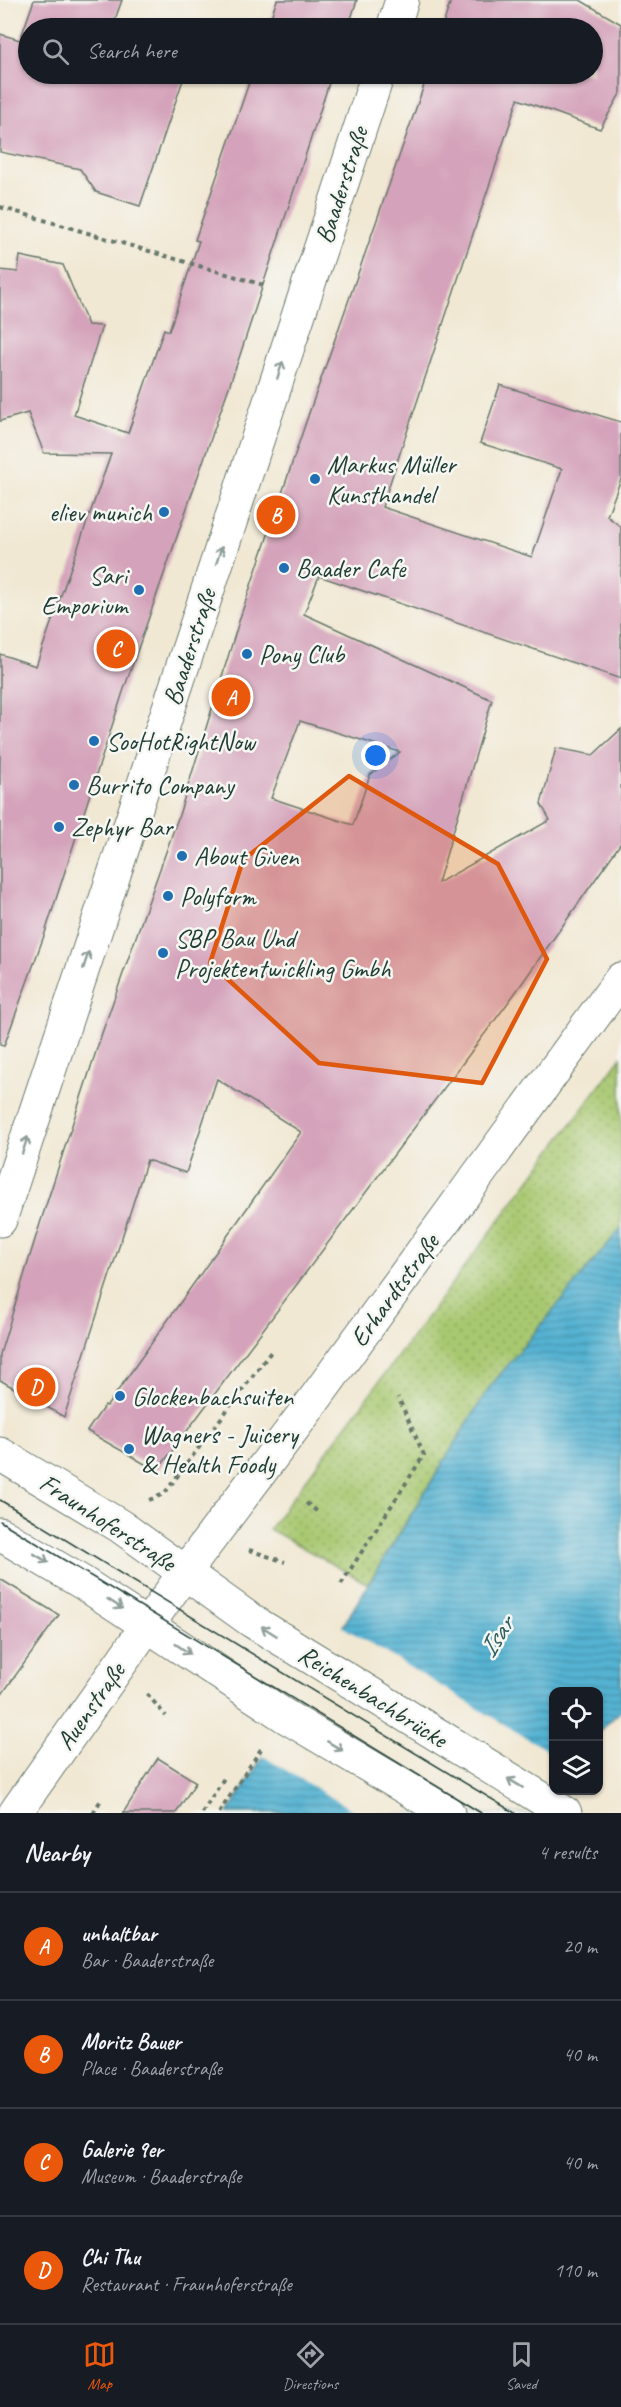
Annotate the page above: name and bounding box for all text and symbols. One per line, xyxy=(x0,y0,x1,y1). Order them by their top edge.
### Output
search box xyxy=(18,18,603,84)
icon: search xyxy=(39,35,72,68)
text: Search here xyxy=(87,37,177,65)
street label: Baaderstraße xyxy=(307,120,377,247)
one-way arrow xyxy=(275,361,286,380)
place label: Markus Müller Kunsthandel xyxy=(327,448,458,511)
marker: Markus Müller Kunsthandel xyxy=(308,472,322,486)
pin: B xyxy=(256,492,296,538)
place label: eliev munich xyxy=(49,496,153,529)
marker: eliev munich xyxy=(157,505,171,519)
one-way arrow xyxy=(214,546,225,565)
place label: Baader Cafe xyxy=(296,552,407,585)
place label: Sari Emporium xyxy=(41,559,130,622)
marker: Baader Cafe xyxy=(277,561,291,575)
street label: Baaderstraße xyxy=(155,582,225,709)
marker: Sari Emporium xyxy=(132,583,146,597)
pin: C xyxy=(96,626,136,672)
place label: Pony Club xyxy=(259,638,346,671)
marker: Pony Club xyxy=(240,647,254,661)
pin: A xyxy=(212,674,250,720)
place label: SooHotRightNow xyxy=(106,725,256,758)
marker: SooHotRightNow xyxy=(87,734,101,748)
your location xyxy=(361,741,390,770)
place label: Burrito Company xyxy=(86,769,236,802)
marker: Burrito Company xyxy=(67,778,81,792)
place label: Zephyr Bar xyxy=(71,811,174,844)
marker: Zephyr Bar xyxy=(52,820,66,834)
place label: About Given xyxy=(194,840,300,873)
marker: About Given xyxy=(175,849,189,863)
place label: Polyform xyxy=(180,880,258,913)
marker: Polyform xyxy=(161,889,175,903)
place label: SBP Bau Und Projektentwickling Gmbh xyxy=(175,922,392,985)
marker: SBP Bau Und Projektentwickling Gmbh xyxy=(156,946,170,960)
one-way arrow xyxy=(81,951,92,970)
one-way arrow xyxy=(20,1136,31,1155)
street label: Erhardtstraße xyxy=(342,1225,448,1353)
pin: D xyxy=(16,1364,56,1410)
place label: Glockenbachsuiten xyxy=(132,1380,294,1413)
marker: Glockenbachsuiten xyxy=(113,1389,127,1403)
place label: Wagners - Juicery & Health Foody xyxy=(141,1418,300,1481)
marker: Wagners - Juicery & Health Foody xyxy=(122,1442,136,1456)
street label: Fraunhoferstraße xyxy=(33,1466,184,1580)
one-way arrow xyxy=(32,1553,49,1565)
one-way arrow xyxy=(106,1598,123,1611)
water label: Isar xyxy=(471,1607,524,1664)
one-way arrow xyxy=(261,1625,278,1637)
street label: Reichenbachbrücke xyxy=(292,1638,455,1757)
one-way arrow xyxy=(174,1643,191,1656)
street label: Auenstraße xyxy=(49,1654,134,1756)
map controls xyxy=(549,1687,603,1795)
button: locate xyxy=(549,1687,603,1741)
one-way arrow xyxy=(326,1740,343,1752)
button: layers xyxy=(549,1741,603,1795)
one-way arrow xyxy=(507,1776,524,1788)
text: Nearby xyxy=(24,1836,89,1869)
text: 4 results xyxy=(538,1840,597,1865)
text: unhaltbar xyxy=(81,1920,157,1948)
text: A xyxy=(38,1934,49,1959)
text: 20 m xyxy=(563,1934,597,1959)
text: Bar · Baaderstraße xyxy=(81,1948,213,1973)
text: Moritz Bauer xyxy=(81,2028,181,2056)
text: B xyxy=(38,2042,49,2067)
text: 40 m xyxy=(563,2042,597,2067)
text: Place · Baaderstraße xyxy=(81,2056,222,2081)
text: Galerie 9er xyxy=(81,2136,163,2164)
text: C xyxy=(39,2150,48,2175)
text: 40 m xyxy=(563,2150,597,2175)
text: Museum · Baaderstraße xyxy=(81,2164,242,2189)
text: Chi Thu xyxy=(81,2244,140,2272)
text: D xyxy=(38,2258,49,2283)
text: 110 m xyxy=(554,2258,597,2283)
text: Restaurant · Fraunhoferstraße xyxy=(81,2272,292,2297)
tab: Map xyxy=(83,2338,116,2394)
tab: Directions xyxy=(283,2338,338,2394)
tab: Saved xyxy=(505,2338,538,2394)

